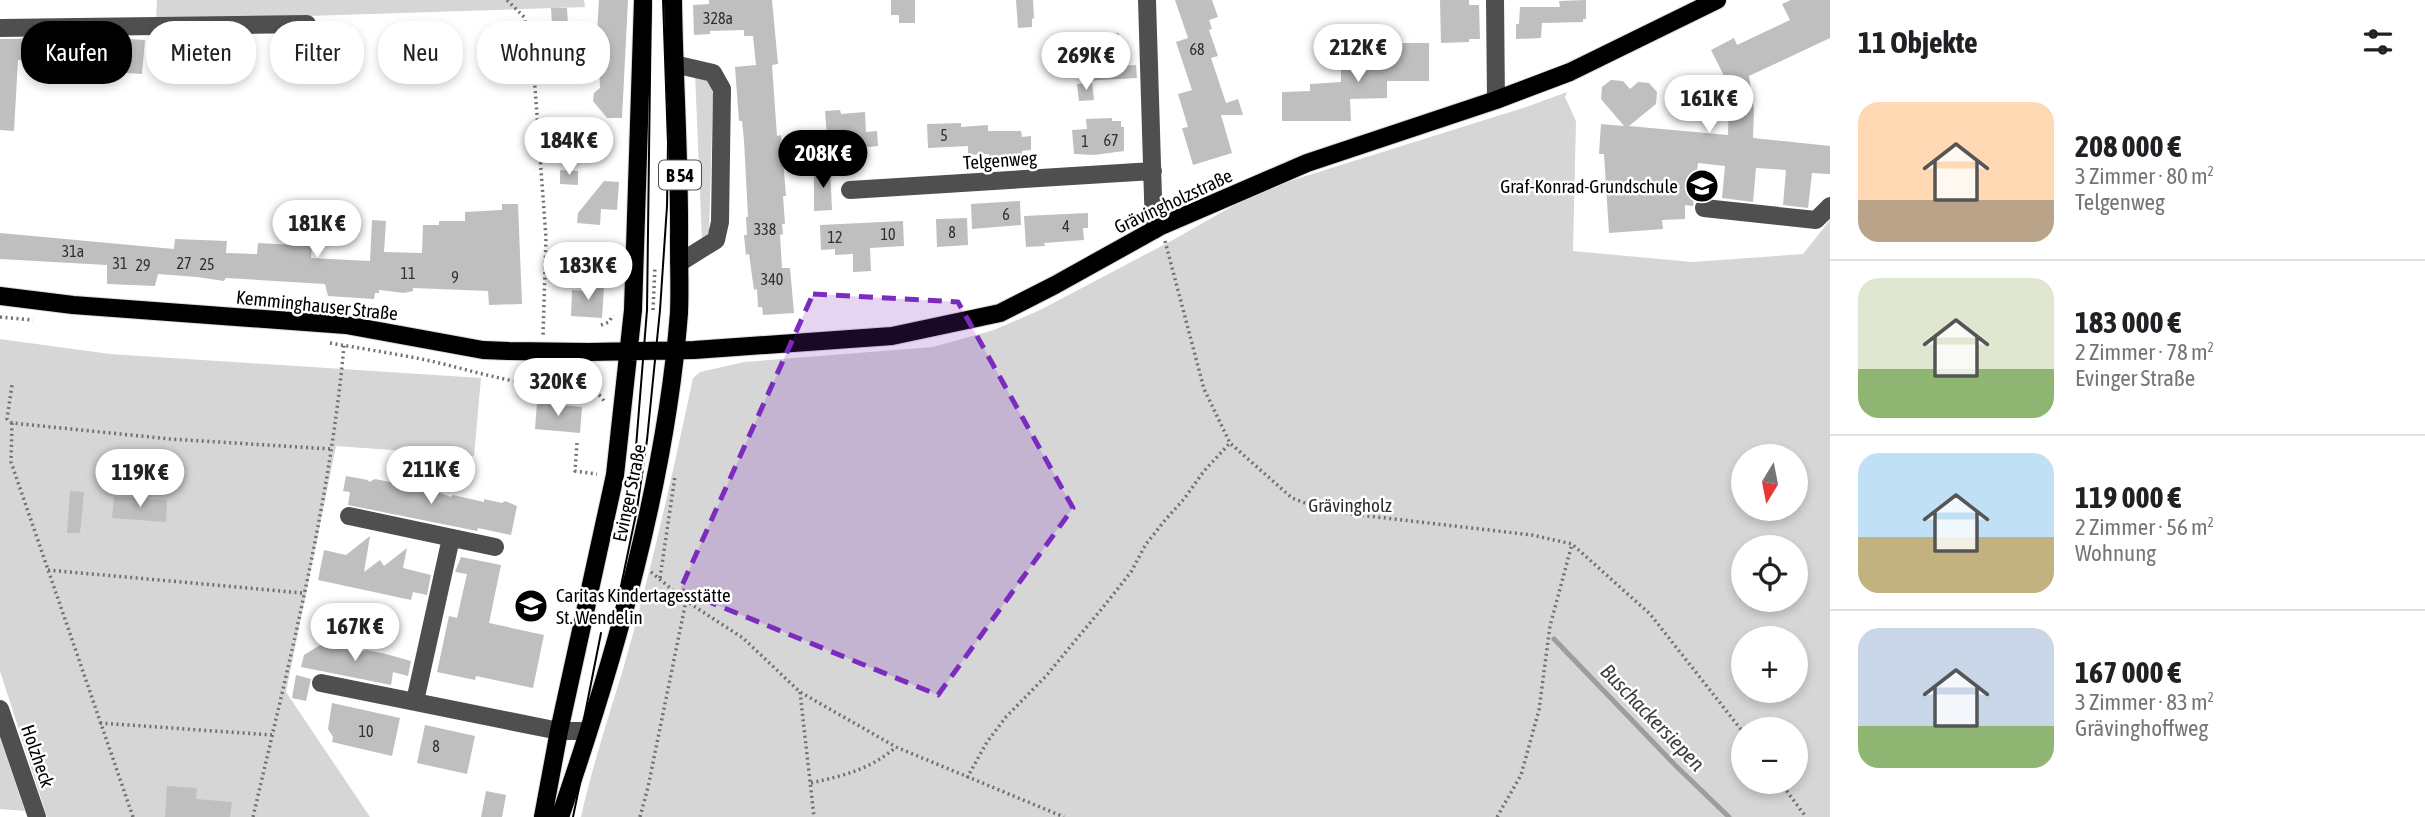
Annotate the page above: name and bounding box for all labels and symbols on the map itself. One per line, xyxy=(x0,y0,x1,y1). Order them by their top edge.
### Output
house number: 328a xyxy=(703,9,733,27)
pin: 212K € xyxy=(1301,24,1415,84)
pin: 269K € xyxy=(1029,32,1143,92)
house number: 68 xyxy=(1189,40,1205,58)
pin: 161K € xyxy=(1652,76,1766,135)
pin: 184K € xyxy=(512,118,626,177)
house number: 5 xyxy=(940,126,948,144)
pin: 208K € xyxy=(766,130,880,190)
house number: 67 xyxy=(1103,131,1119,149)
house number: 1 xyxy=(1081,132,1089,150)
street label: Telgenweg xyxy=(962,146,1039,174)
road number: B 54 xyxy=(659,160,701,190)
street label: Grävingholzstraße xyxy=(1111,164,1235,238)
school or university icon: Graf-Konrad-Grundschule xyxy=(1683,167,1721,205)
place label: Graf-Konrad-Grundschule xyxy=(1500,175,1678,197)
pin: 181K € xyxy=(260,201,374,260)
house number: 6 xyxy=(1002,205,1010,223)
house number: 4 xyxy=(1062,217,1070,235)
house number: 338 xyxy=(754,220,776,238)
house number: 8 xyxy=(948,223,956,241)
house number: 10 xyxy=(880,225,896,243)
house number: 12 xyxy=(827,228,843,246)
house number: 31a xyxy=(62,242,84,260)
pin: 183K € xyxy=(531,243,645,302)
house number: 31 xyxy=(112,254,128,272)
house number: 27 xyxy=(176,254,192,272)
house number: 25 xyxy=(199,255,215,273)
house number: 29 xyxy=(135,256,151,274)
house number: 11 xyxy=(400,264,416,282)
house number: 9 xyxy=(451,268,459,286)
house number: 340 xyxy=(761,270,783,288)
street label: Kemminghauser Straße xyxy=(235,286,399,324)
pin: 320K € xyxy=(501,358,615,418)
street label: Evinger Straße xyxy=(608,442,650,544)
north arrow xyxy=(1731,444,1808,522)
pin: 211K € xyxy=(374,447,488,506)
pin: 119K € xyxy=(83,449,197,509)
park label: Grävingholz xyxy=(1308,494,1392,516)
place label: Caritas Kindertagesstätte St. Wendelin xyxy=(556,584,731,628)
school or university icon: Caritas Kindertagesstätte St. Wendelin xyxy=(512,587,550,625)
pin: 167K € xyxy=(298,604,412,663)
water label: Buschackersiepen xyxy=(1596,659,1710,775)
street label: Holzheck xyxy=(17,722,59,791)
house number: 10 xyxy=(358,722,374,740)
house number: 8 xyxy=(432,737,440,755)

